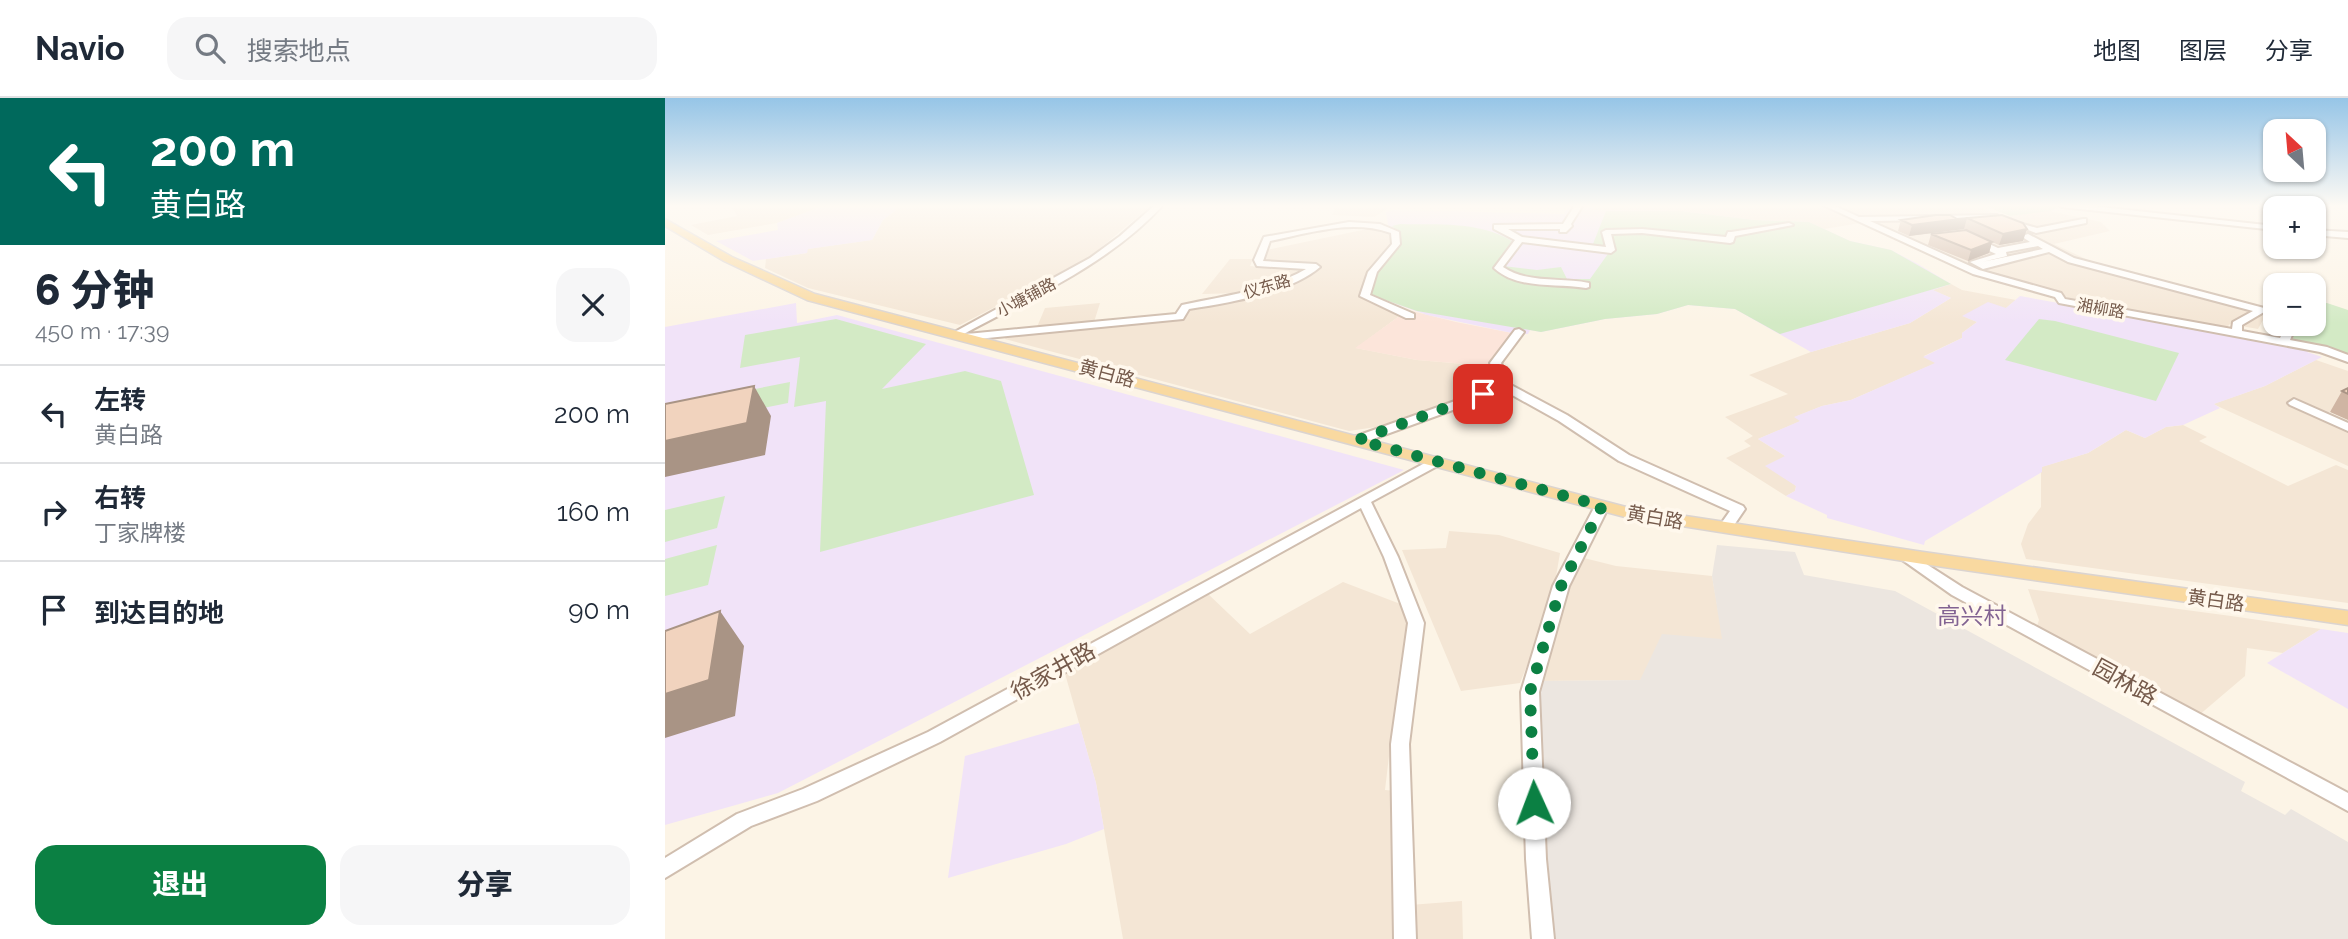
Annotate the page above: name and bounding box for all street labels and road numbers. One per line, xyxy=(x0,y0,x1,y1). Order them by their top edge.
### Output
street label: 仪东路 xyxy=(1241,271,1293,302)
street label: 小塘铺路 xyxy=(994,274,1059,321)
street label: 湘柳路 xyxy=(2076,295,2126,322)
street label: 黄白路 xyxy=(1077,355,1137,391)
street label: 黄白路 xyxy=(1625,501,1685,533)
street label: 黄白路 xyxy=(2186,585,2246,615)
street label: 徐家井路 xyxy=(1006,636,1100,705)
street label: 园林路 xyxy=(2089,653,2162,710)

